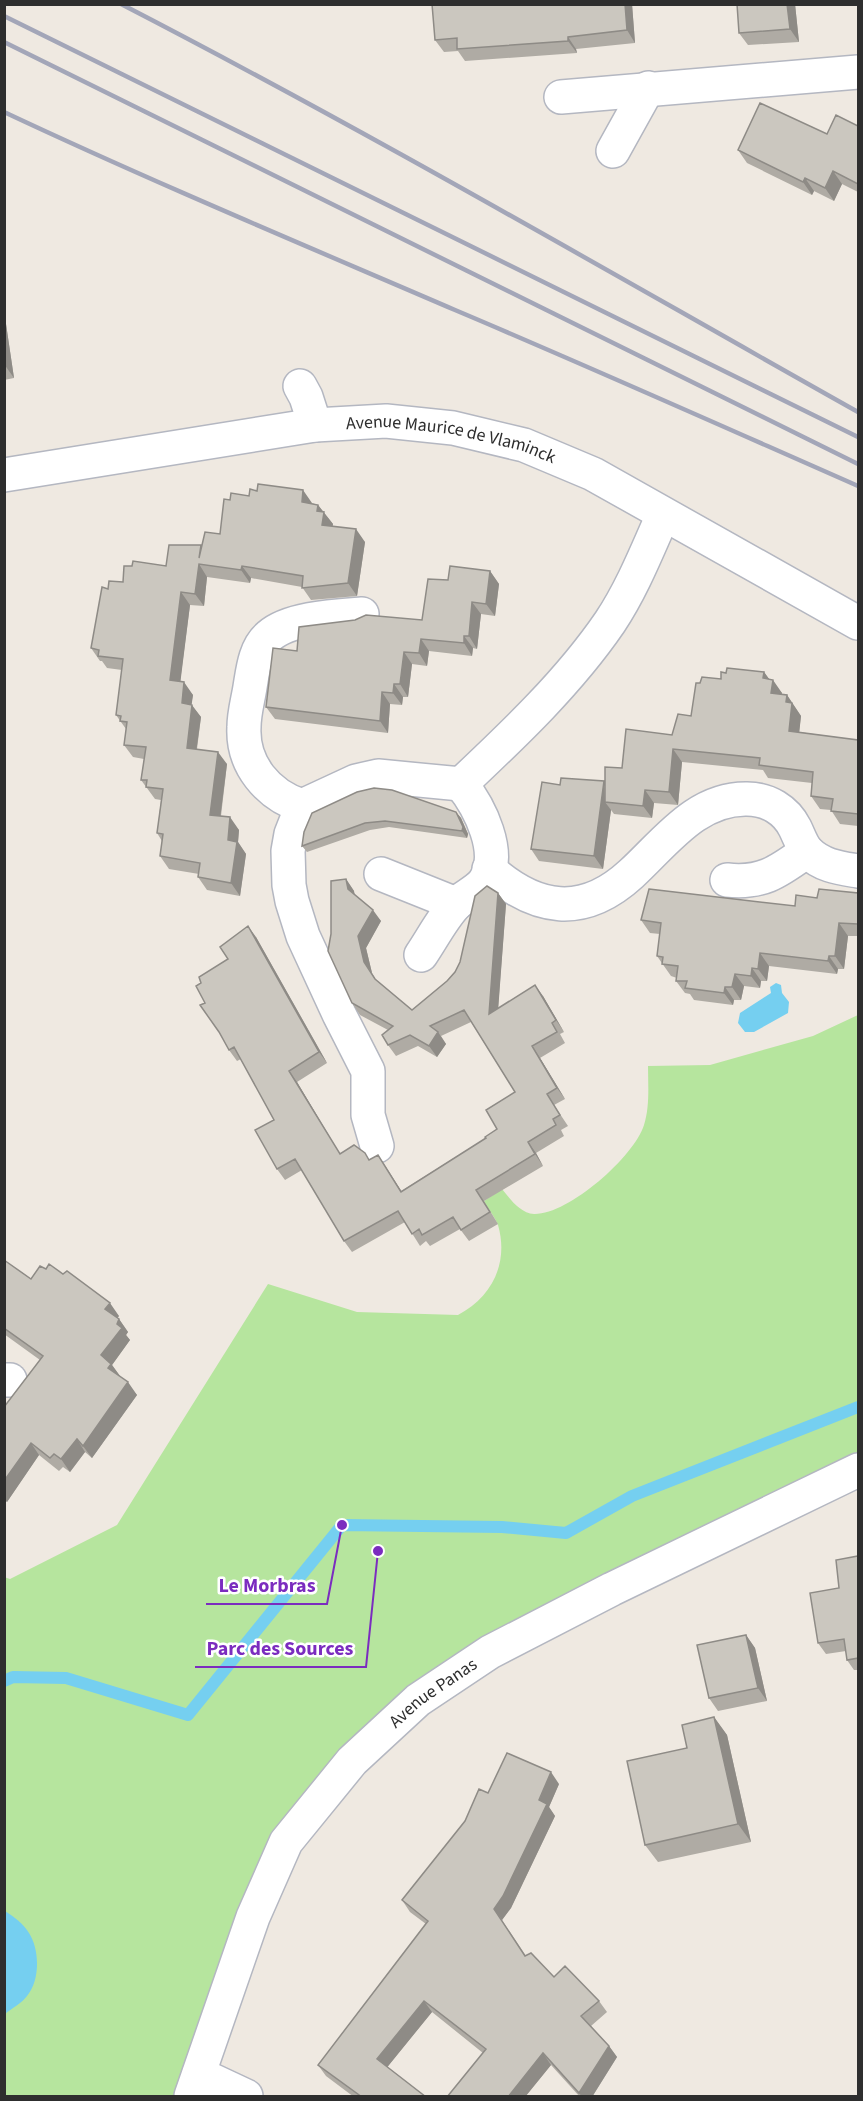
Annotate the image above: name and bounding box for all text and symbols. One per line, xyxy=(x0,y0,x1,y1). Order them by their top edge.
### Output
street label: Avenue Maurice de Vlaminck xyxy=(345,409,560,470)
callout: Le Morbras xyxy=(206,1566,327,1604)
text: Le Morbras xyxy=(219,1572,316,1600)
callout: Parc des Sources xyxy=(195,1629,366,1667)
text: Parc des Sources xyxy=(207,1635,354,1663)
street label: Avenue Panas xyxy=(384,1652,482,1734)

